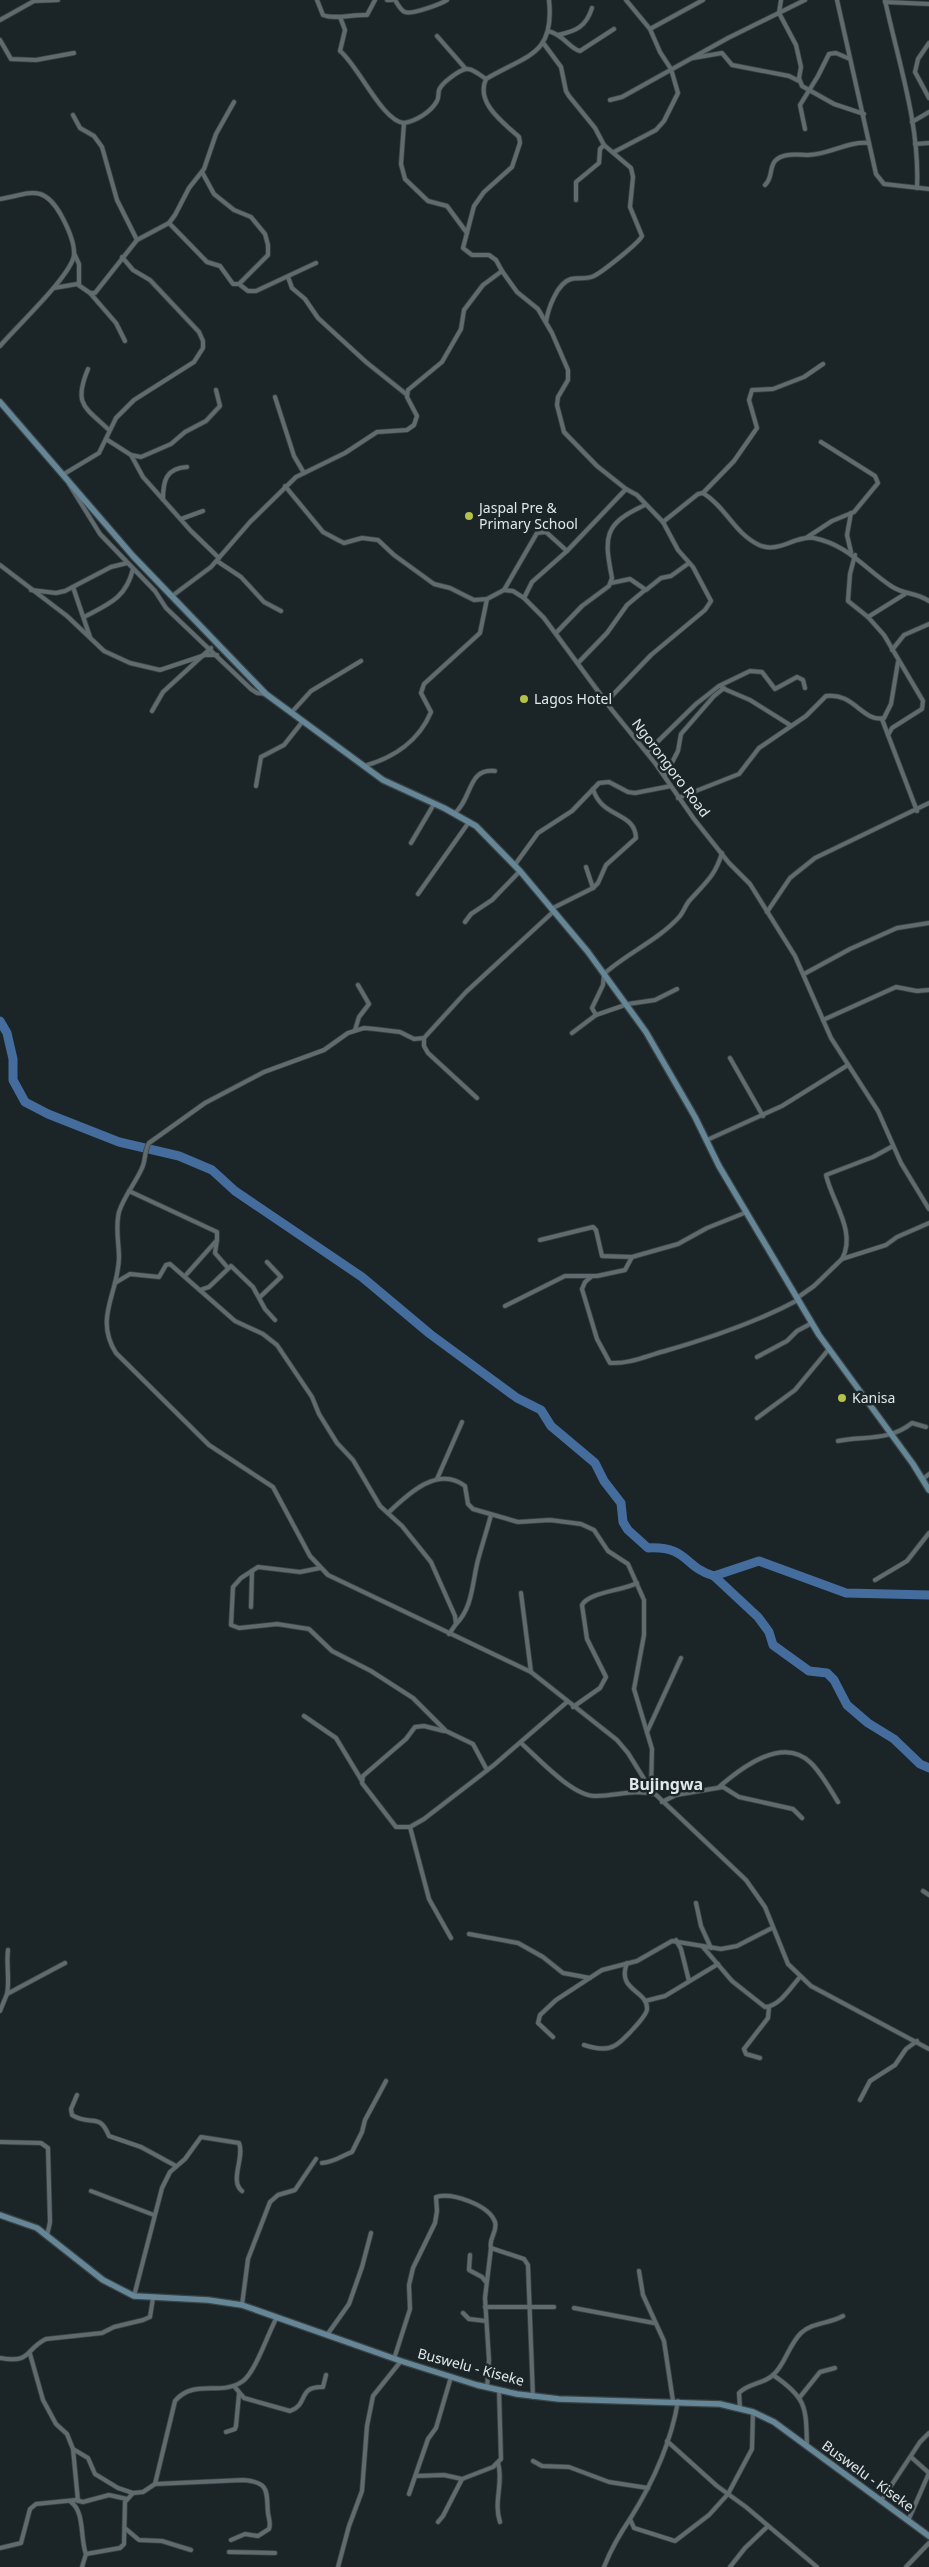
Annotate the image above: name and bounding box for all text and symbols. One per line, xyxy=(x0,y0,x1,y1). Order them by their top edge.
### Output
place label: Jaspal Pre & Primary School xyxy=(477,498,578,533)
marker: Jaspal Pre & Primary School xyxy=(463,510,475,522)
place label: Lagos Hotel xyxy=(534,689,612,708)
marker: Lagos Hotel xyxy=(518,693,530,705)
street label: Ngorongoro Road xyxy=(628,715,715,821)
place label: Kanisa xyxy=(852,1388,895,1407)
marker: Kanisa xyxy=(836,1392,848,1404)
district label: Bujingwa xyxy=(629,1773,703,1795)
street label: Buswelu - Kiseke xyxy=(416,2343,527,2390)
street label: Buswelu - Kiseke xyxy=(818,2436,918,2516)

